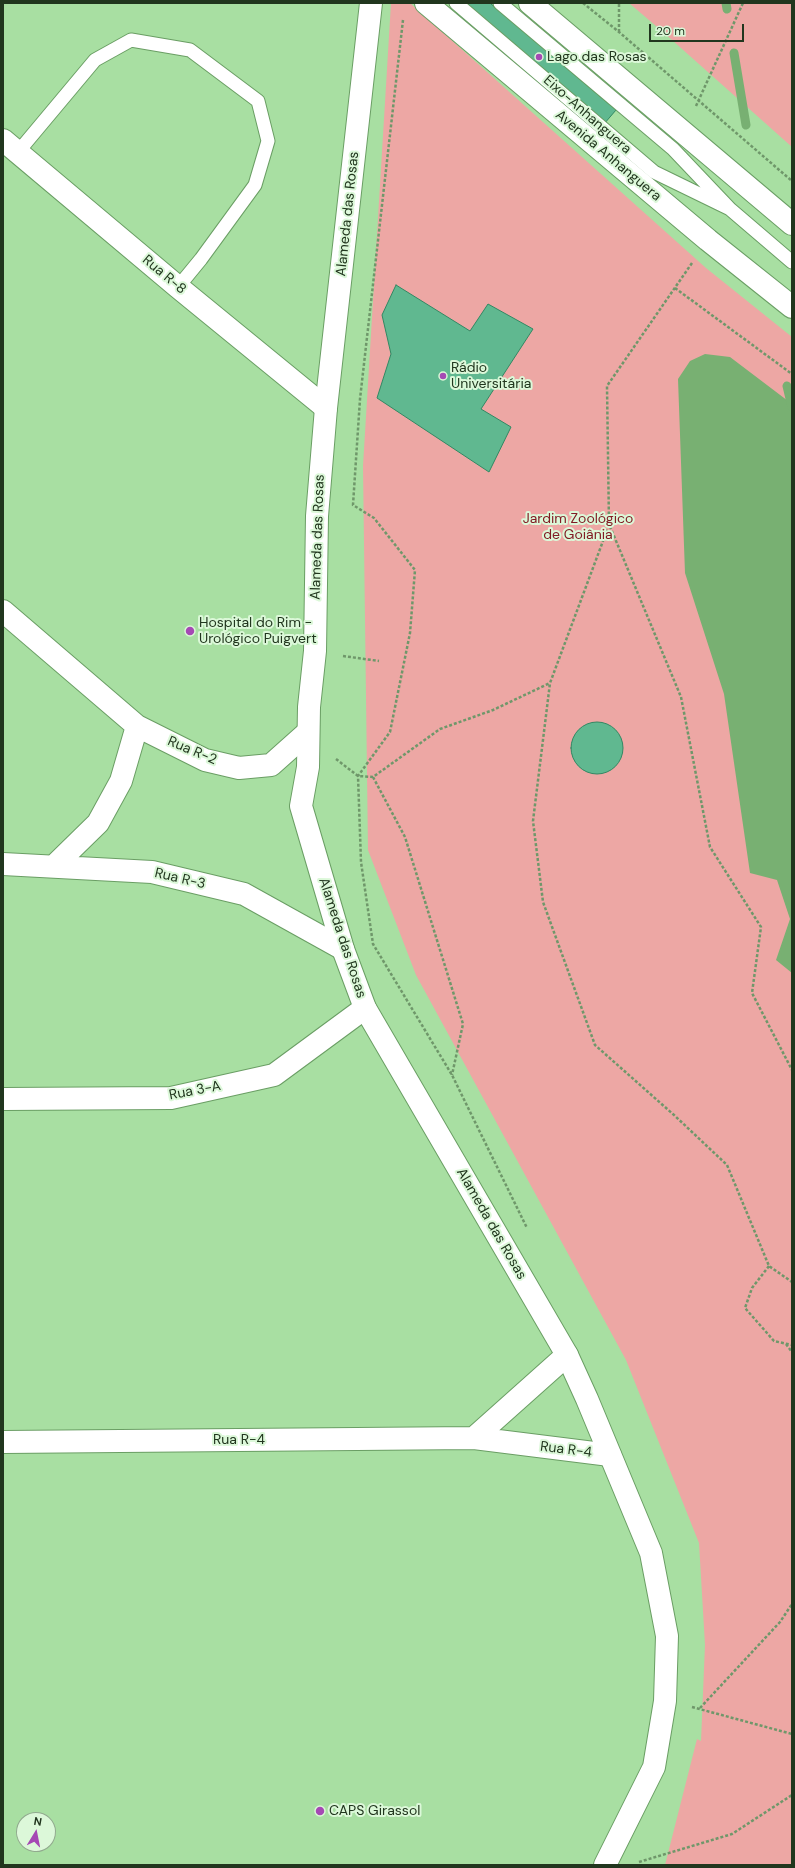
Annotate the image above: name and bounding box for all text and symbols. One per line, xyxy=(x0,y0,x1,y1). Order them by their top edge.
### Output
scale bar xyxy=(651,16,746,42)
text: 20 m xyxy=(656,23,685,39)
place label: Lago das Rosas xyxy=(547,49,647,65)
marker: Lago das Rosas xyxy=(534,52,544,62)
street label: Eixo-Anhanguera xyxy=(540,72,634,158)
street label: Avenida Anhanguera xyxy=(552,107,664,205)
street label: Alameda das Rosas xyxy=(333,151,363,277)
street label: Rua R-8 xyxy=(139,252,189,298)
place label: Rádio Universitária xyxy=(451,360,531,392)
marker: Rádio Universitária xyxy=(438,371,448,381)
street label: Alameda das Rosas xyxy=(307,474,329,600)
park label: Jardim Zoológico de Goiânia xyxy=(523,511,633,544)
place label: Hospital do Rim - Urológico Puigvert xyxy=(199,615,317,648)
marker: Hospital do Rim - Urológico Puigvert xyxy=(184,625,196,637)
street label: Rua R-2 xyxy=(165,733,219,769)
street label: Rua R-3 xyxy=(153,865,207,893)
street label: Alameda das Rosas xyxy=(315,876,369,1000)
street label: Rua 3-A xyxy=(168,1078,222,1104)
street label: Alameda das Rosas xyxy=(452,1165,530,1283)
street label: Rua R-4 xyxy=(213,1432,265,1448)
street label: Rua R-4 xyxy=(539,1438,593,1462)
place label: CAPS Girassol xyxy=(329,1803,420,1819)
marker: CAPS Girassol xyxy=(314,1805,326,1817)
north arrow xyxy=(16,1812,56,1852)
text: N xyxy=(33,1814,43,1829)

